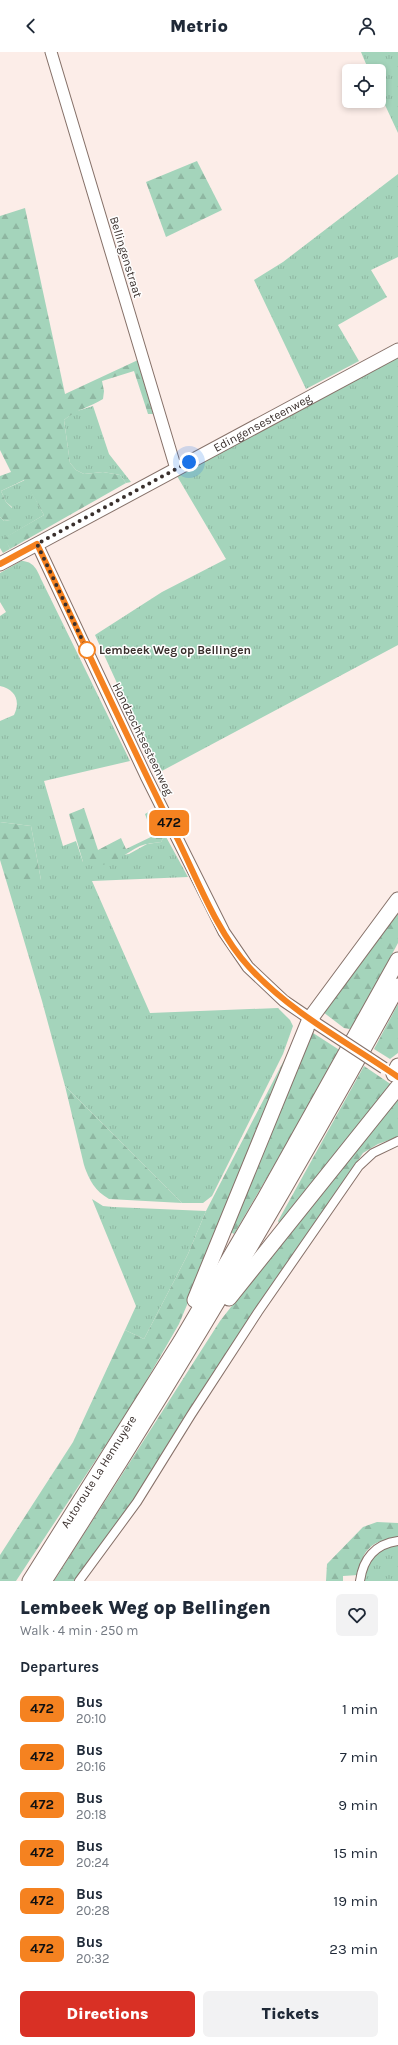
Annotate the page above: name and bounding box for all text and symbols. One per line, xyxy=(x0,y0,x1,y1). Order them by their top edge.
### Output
icon: back xyxy=(20,15,42,37)
text: Metrio xyxy=(170,15,228,37)
icon: person xyxy=(356,15,378,37)
map controls xyxy=(342,64,386,108)
button: locate xyxy=(342,64,386,108)
street label: Bellingenstraat xyxy=(107,215,145,300)
street label: Edingensesteenweg xyxy=(211,391,314,455)
your location xyxy=(179,452,199,472)
marker: Lembeek Weg op Bellingen xyxy=(78,641,96,659)
place label: Lembeek Weg op Bellingen xyxy=(99,643,251,657)
street label: Hondzochtsesteenweg xyxy=(110,680,176,798)
line badge: 472 xyxy=(146,810,192,836)
text: 472 xyxy=(157,814,181,831)
street label: Autoroute La Hennuyère xyxy=(58,1413,139,1531)
button: heart xyxy=(336,1594,378,1636)
text: Lembeek Weg op Bellingen xyxy=(20,1597,271,1619)
text: Walk · 4 min · 250 m xyxy=(20,1623,138,1638)
text: Departures xyxy=(20,1658,99,1676)
text: Bus xyxy=(76,1693,103,1711)
text: 472 xyxy=(30,1700,54,1717)
text: 1 min xyxy=(342,1700,378,1718)
text: 20:10 xyxy=(76,1711,106,1726)
text: Bus xyxy=(76,1741,103,1759)
text: 472 xyxy=(30,1748,54,1765)
text: 7 min xyxy=(340,1748,378,1766)
text: 20:16 xyxy=(76,1759,106,1774)
text: Bus xyxy=(76,1789,103,1807)
text: 472 xyxy=(30,1796,54,1813)
text: 9 min xyxy=(338,1796,378,1814)
text: 20:18 xyxy=(76,1807,107,1822)
text: Bus xyxy=(76,1837,103,1855)
text: 472 xyxy=(30,1844,54,1861)
text: 15 min xyxy=(333,1844,378,1862)
text: 20:24 xyxy=(76,1855,109,1870)
text: Bus xyxy=(76,1885,103,1903)
text: 472 xyxy=(30,1892,54,1909)
text: 19 min xyxy=(333,1892,378,1910)
text: 20:28 xyxy=(76,1903,110,1918)
text: Bus xyxy=(76,1933,103,1951)
text: 472 xyxy=(30,1940,54,1957)
text: 23 min xyxy=(329,1940,378,1958)
text: 20:32 xyxy=(76,1951,109,1966)
button: Directions xyxy=(20,1991,195,2037)
button: Tickets xyxy=(203,1991,378,2037)

